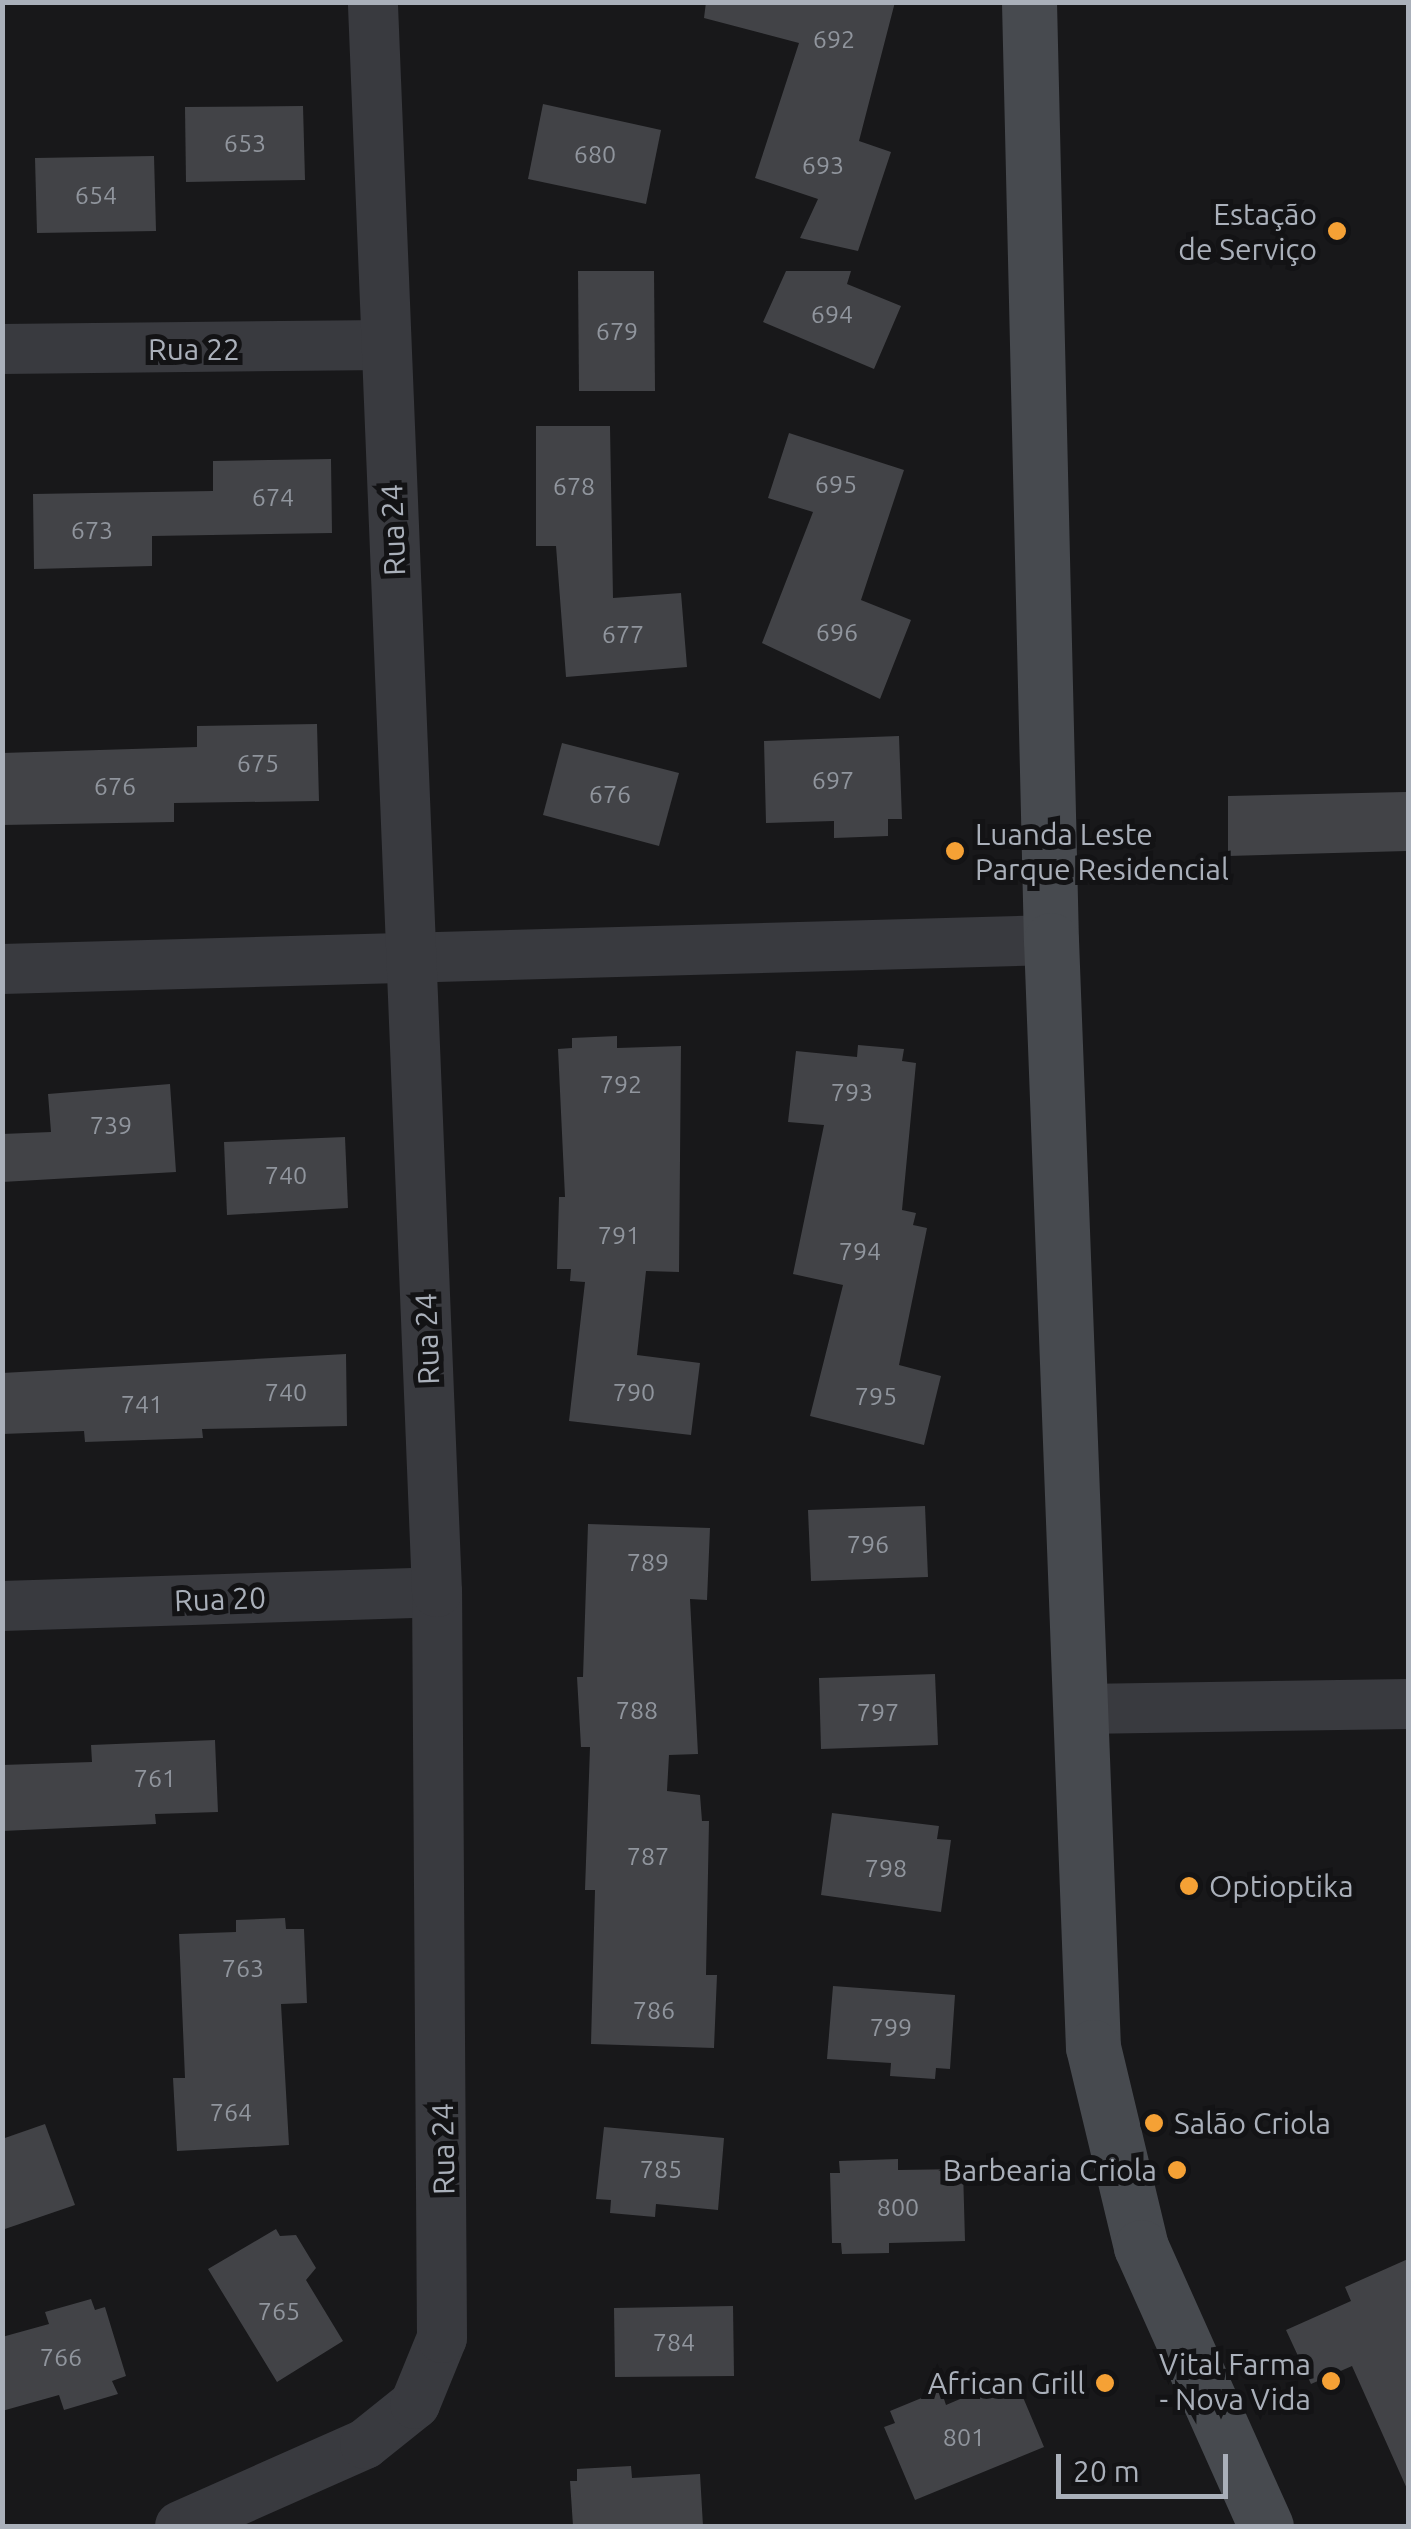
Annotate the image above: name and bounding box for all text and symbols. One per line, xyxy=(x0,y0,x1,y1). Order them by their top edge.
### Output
house number: 692 xyxy=(813,24,855,54)
house number: 653 xyxy=(224,128,266,158)
house number: 680 xyxy=(574,139,616,169)
house number: 693 xyxy=(802,150,844,180)
house number: 654 xyxy=(75,180,117,210)
place label: Estação de Serviço xyxy=(1178,196,1317,266)
marker: Estação de Serviço xyxy=(1326,220,1348,242)
house number: 694 xyxy=(811,299,853,329)
house number: 679 xyxy=(596,316,638,346)
street label: Rua 22 xyxy=(148,331,240,367)
house number: 695 xyxy=(815,469,857,499)
house number: 678 xyxy=(553,471,595,501)
house number: 674 xyxy=(252,482,294,512)
street label: Rua 24 xyxy=(373,483,413,577)
house number: 673 xyxy=(71,515,113,545)
house number: 696 xyxy=(816,617,858,647)
house number: 677 xyxy=(602,619,644,649)
house number: 675 xyxy=(237,748,279,778)
house number: 697 xyxy=(812,765,854,795)
house number: 676 xyxy=(94,771,136,801)
house number: 676 xyxy=(589,779,631,809)
place label: Luanda Leste Parque Residencial xyxy=(975,816,1229,886)
marker: Luanda Leste Parque Residencial xyxy=(944,840,966,862)
house number: 792 xyxy=(600,1069,642,1099)
house number: 793 xyxy=(831,1077,873,1107)
house number: 739 xyxy=(90,1110,132,1140)
house number: 740 xyxy=(265,1160,307,1190)
house number: 791 xyxy=(598,1220,640,1250)
house number: 794 xyxy=(839,1236,881,1266)
street label: Rua 24 xyxy=(407,1292,447,1386)
house number: 740 xyxy=(265,1377,307,1407)
house number: 790 xyxy=(613,1377,655,1407)
house number: 795 xyxy=(855,1381,897,1411)
house number: 741 xyxy=(121,1389,163,1419)
house number: 796 xyxy=(847,1529,889,1559)
house number: 789 xyxy=(627,1547,669,1577)
street label: Rua 20 xyxy=(173,1579,267,1619)
house number: 788 xyxy=(616,1695,658,1725)
house number: 797 xyxy=(857,1697,899,1727)
house number: 761 xyxy=(134,1763,176,1793)
house number: 787 xyxy=(627,1841,669,1871)
house number: 798 xyxy=(865,1853,907,1883)
place label: Optioptika xyxy=(1209,1868,1354,1904)
marker: Optioptika xyxy=(1178,1875,1200,1897)
house number: 763 xyxy=(222,1953,264,1983)
house number: 786 xyxy=(633,1995,675,2025)
house number: 799 xyxy=(870,2012,912,2042)
house number: 764 xyxy=(210,2097,252,2127)
street label: Rua 24 xyxy=(424,2103,462,2195)
place label: Salão Criola xyxy=(1174,2105,1331,2141)
marker: Salão Criola xyxy=(1143,2112,1165,2134)
place label: Barbearia Criola xyxy=(943,2152,1157,2188)
house number: 785 xyxy=(640,2154,682,2184)
marker: Barbearia Criola xyxy=(1166,2159,1188,2181)
house number: 800 xyxy=(877,2192,919,2222)
house number: 765 xyxy=(258,2296,300,2326)
house number: 784 xyxy=(653,2327,695,2357)
house number: 766 xyxy=(40,2342,82,2372)
place label: Vital Farma - Nova Vida xyxy=(1159,2346,1311,2416)
place label: African Grill xyxy=(928,2365,1085,2401)
marker: Vital Farma - Nova Vida xyxy=(1320,2370,1342,2392)
marker: African Grill xyxy=(1094,2372,1116,2394)
house number: 801 xyxy=(943,2422,985,2452)
scale bar xyxy=(1061,2434,1234,2496)
text: 20 m xyxy=(1073,2454,1140,2488)

